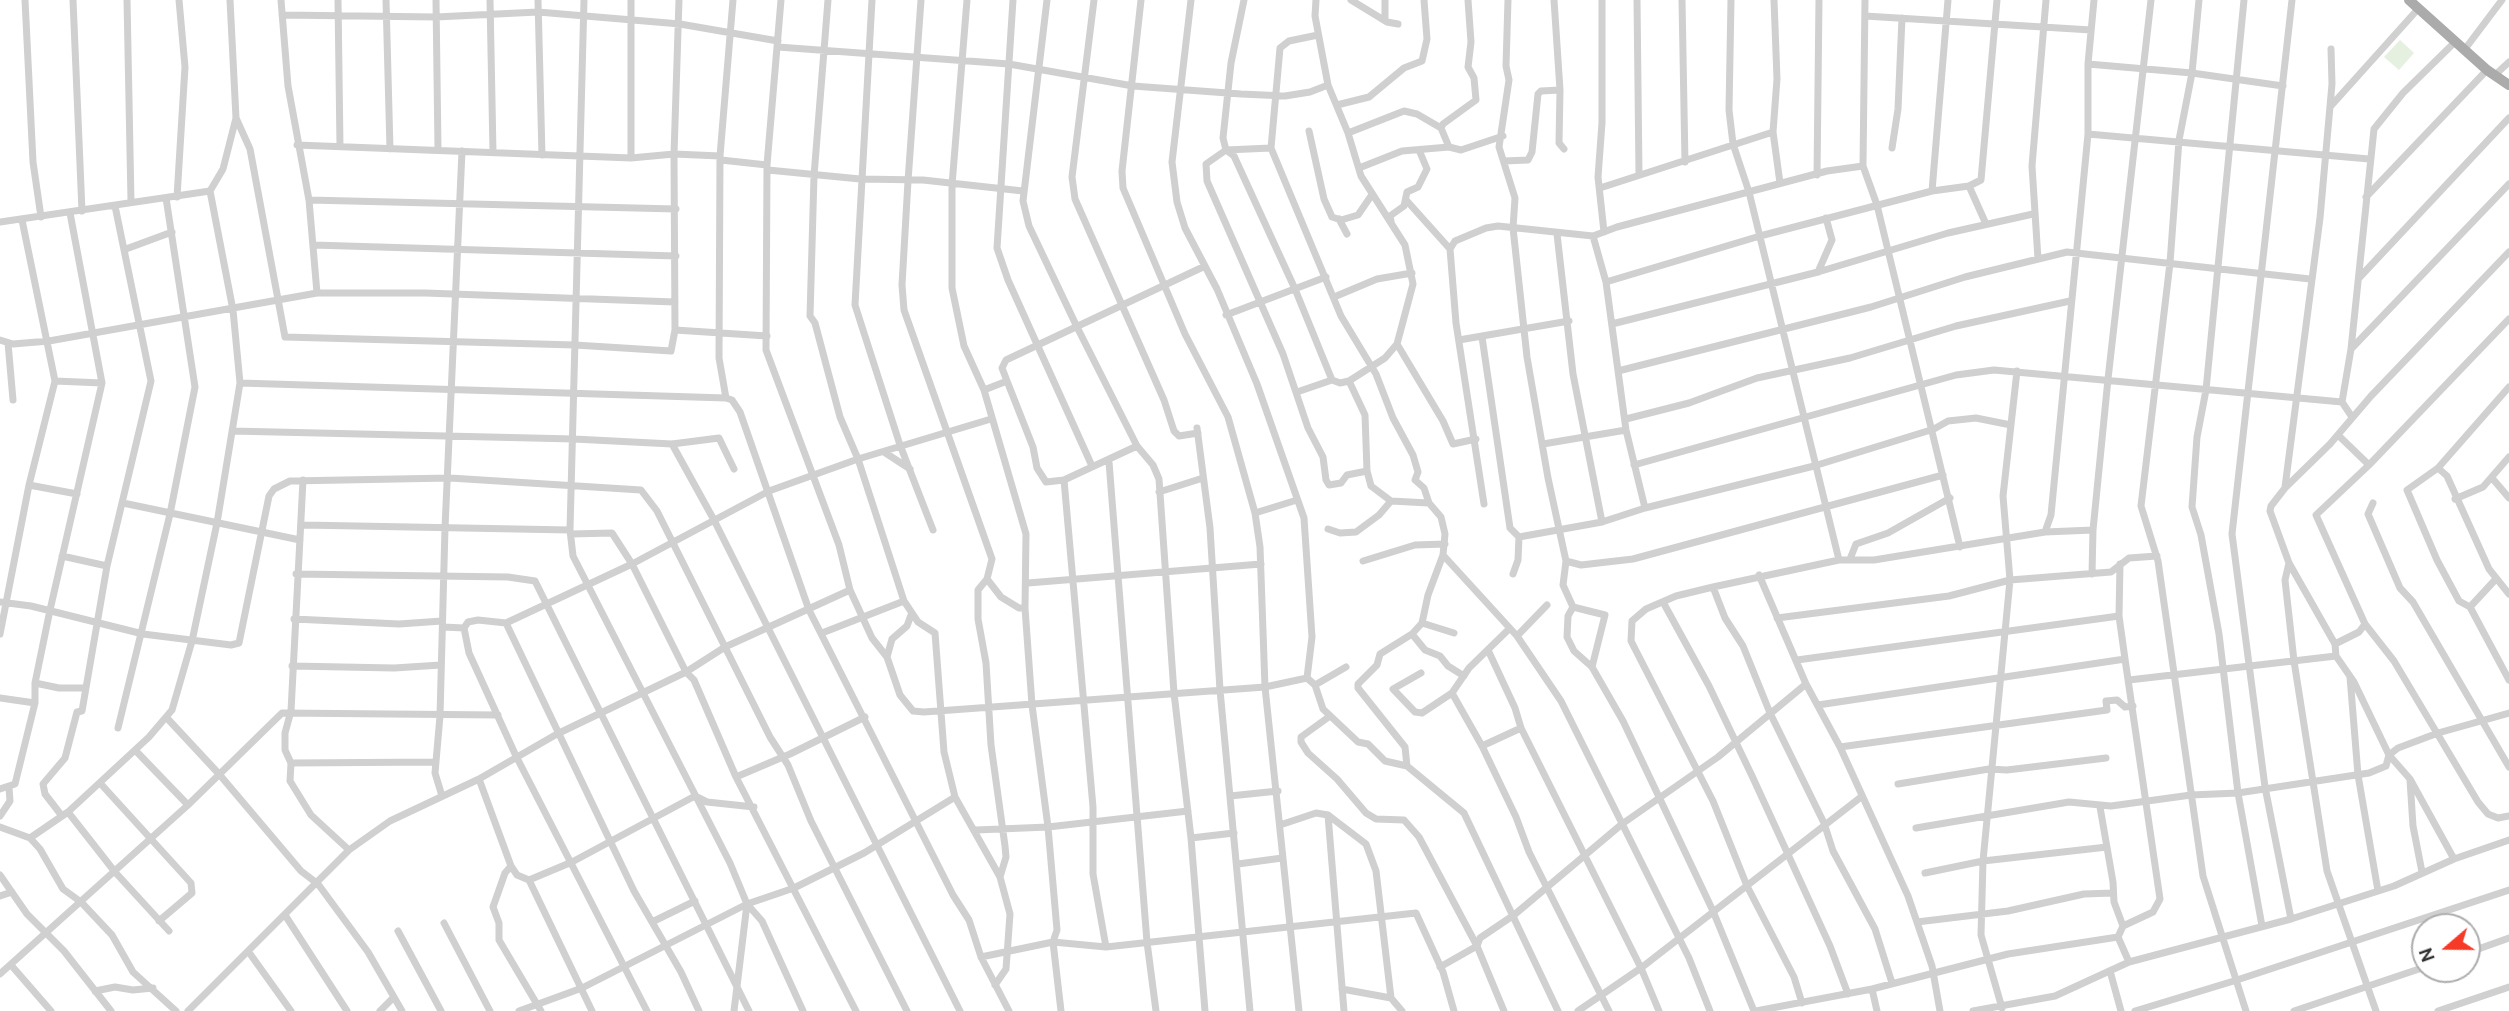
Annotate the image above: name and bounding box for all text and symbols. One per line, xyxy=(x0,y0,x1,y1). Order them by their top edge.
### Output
north arrow xyxy=(2411,913,2481,983)
text: N xyxy=(2415,944,2442,965)

